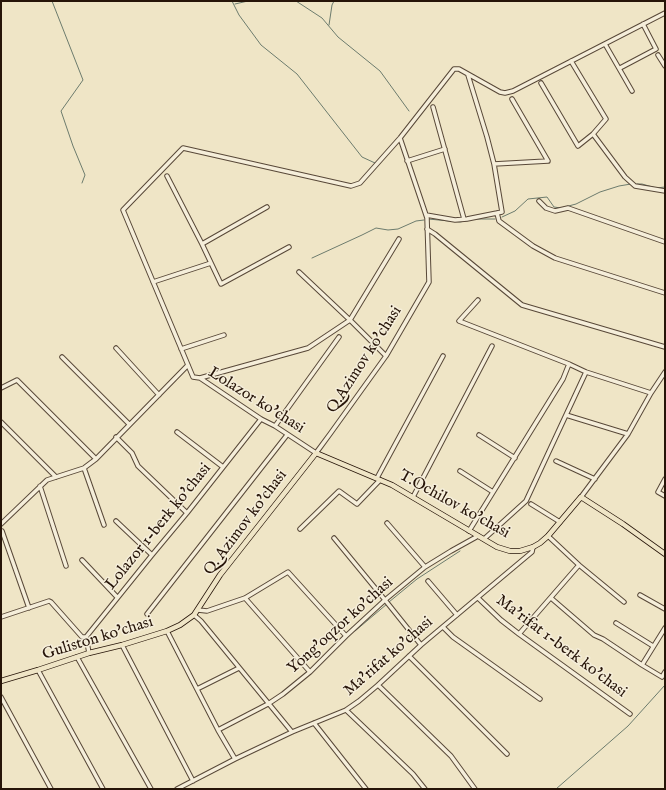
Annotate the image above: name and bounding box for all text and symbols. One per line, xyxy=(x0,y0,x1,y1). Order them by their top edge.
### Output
street label: Q.Azimov ko'chasi xyxy=(323,303,407,417)
street label: Lolazor ko'chasi xyxy=(204,364,308,438)
street label: Lolazor 1-berk ko'chasi xyxy=(102,460,216,594)
street label: Q. Azimov ko'chasi xyxy=(200,467,292,579)
street label: T.Ochilov ko'chasi xyxy=(395,467,513,543)
street label: Yong'oqzor ko'chasi xyxy=(284,574,398,678)
street label: Ma’rifat 1-berk ko'chasi xyxy=(492,592,630,702)
street label: Guliston ko'chasi xyxy=(40,613,156,665)
street label: Ma'rifat ko'chasi xyxy=(341,613,437,701)

